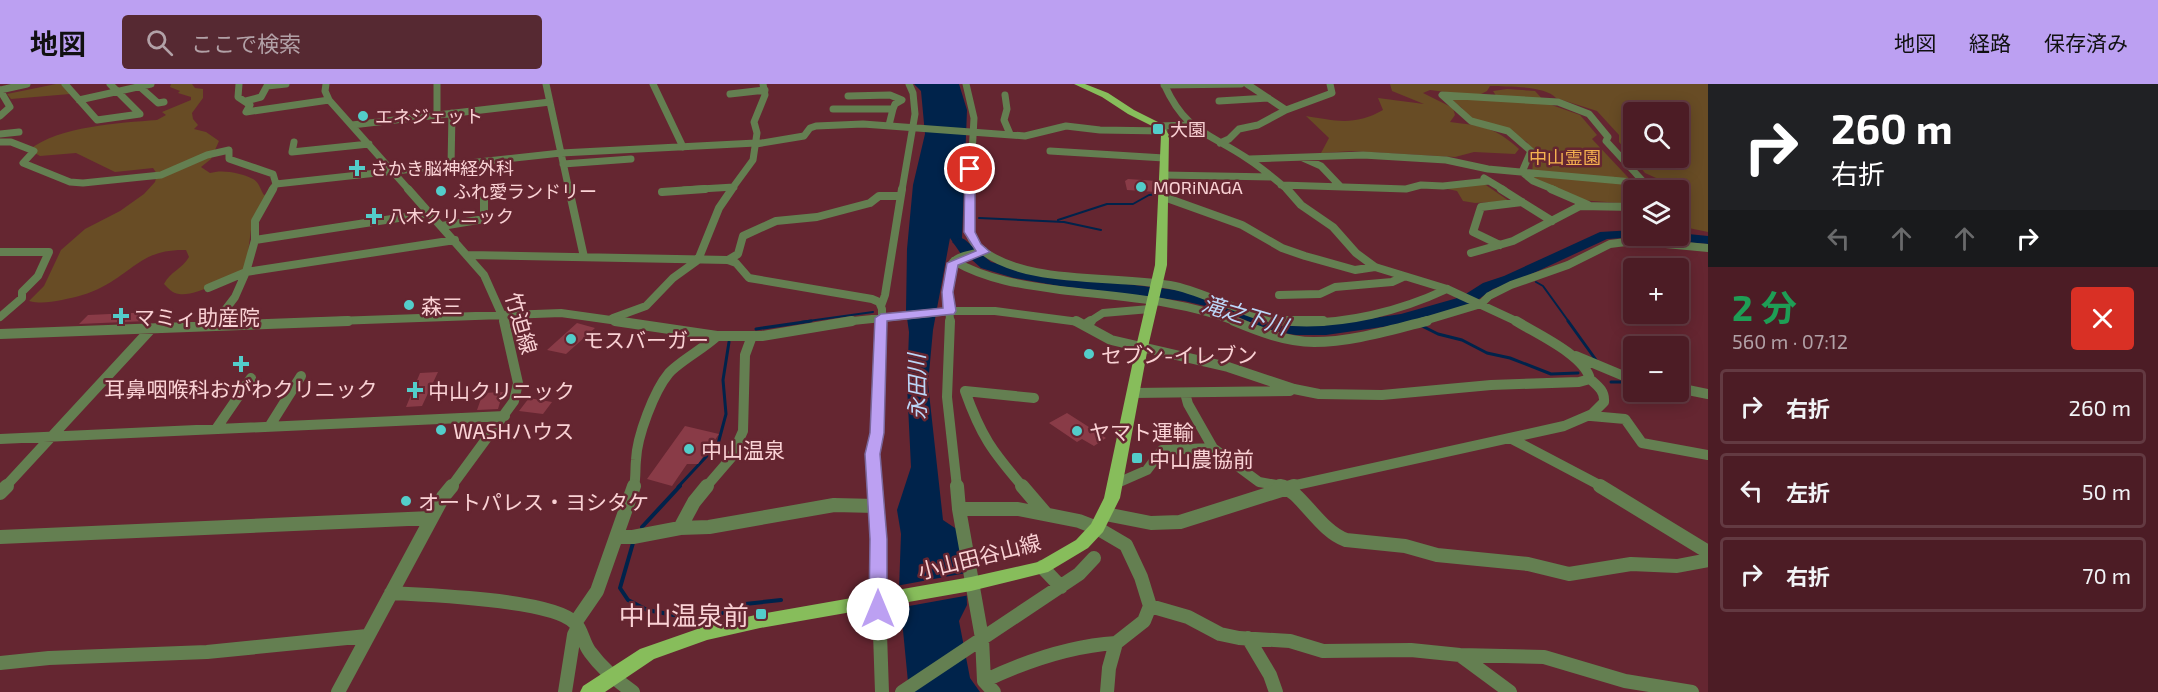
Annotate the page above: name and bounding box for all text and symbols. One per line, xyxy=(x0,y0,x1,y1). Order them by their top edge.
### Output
search box xyxy=(122,15,542,69)
text: 地図 xyxy=(30,26,86,60)
icon: search xyxy=(143,26,176,59)
text: ここで検索 xyxy=(191,30,301,56)
text: 地図 xyxy=(1894,30,1936,55)
text: 経路 xyxy=(1969,30,2011,55)
text: 保存済み xyxy=(2044,30,2128,55)
map controls xyxy=(1623,102,1689,402)
button: search xyxy=(1623,102,1689,168)
text: 260 m xyxy=(1831,102,1953,152)
place label: エネジェット xyxy=(375,105,483,127)
icon: right xyxy=(1732,108,1810,186)
marker: エネジェット xyxy=(356,109,370,123)
place label: 大園 xyxy=(1170,118,1206,140)
marker: 大園 xyxy=(1151,122,1165,136)
pin xyxy=(944,143,995,194)
park label: 中山霊園 xyxy=(1529,146,1601,168)
icon: arrive xyxy=(953,152,986,185)
place label: さかき脳神経外科 xyxy=(370,157,514,179)
text: 右折 xyxy=(1831,157,1885,189)
marker: さかき脳神経外科 xyxy=(348,159,366,177)
place label: MORiNAGA xyxy=(1153,176,1244,198)
place label: ふれ愛ランドリー xyxy=(453,180,597,202)
marker: MORiNAGA xyxy=(1134,180,1148,194)
button: layers xyxy=(1623,180,1689,246)
marker: ふれ愛ランドリー xyxy=(434,184,448,198)
place label: 八木クリニック xyxy=(388,205,514,227)
marker: 八木クリニック xyxy=(365,207,383,225)
icon: left xyxy=(1822,222,1855,255)
icon: ahead xyxy=(1885,222,1918,255)
icon: ahead xyxy=(1948,222,1981,255)
icon: right xyxy=(2011,222,2044,255)
button: + xyxy=(1623,258,1689,324)
text: 2 分 xyxy=(1732,285,1797,328)
button: close xyxy=(2071,287,2134,350)
street label: 竹迫線 xyxy=(501,289,543,357)
water label: 滝之下川 xyxy=(1199,289,1293,339)
place label: 森三 xyxy=(421,293,463,318)
marker: 森三 xyxy=(402,298,416,312)
place label: マミィ助産院 xyxy=(134,304,260,329)
marker: マミィ助産院 xyxy=(112,307,130,325)
place label: モスバーガー xyxy=(583,327,709,352)
text: 560 m · 07:12 xyxy=(1732,329,1848,353)
marker: モスバーガー xyxy=(564,332,578,346)
button: − xyxy=(1623,336,1689,402)
place label: セブン-イレブン xyxy=(1101,342,1257,367)
marker: セブン-イレブン xyxy=(1082,347,1096,361)
water label: 永田川 xyxy=(902,352,930,420)
marker: 耳鼻咽喉科おがわクリニック xyxy=(232,355,250,373)
place label: 耳鼻咽喉科おがわクリニック xyxy=(105,376,378,401)
place label: 中山クリニック xyxy=(428,378,575,403)
marker: 中山クリニック xyxy=(406,381,424,399)
icon: right xyxy=(1735,390,1768,423)
text: 260 m xyxy=(2069,394,2131,420)
text: 右折 xyxy=(1786,395,1830,421)
place label: WASHハウス xyxy=(453,418,574,443)
place label: ヤマト運輸 xyxy=(1089,419,1194,444)
marker: WASHハウス xyxy=(434,423,448,437)
marker: ヤマト運輸 xyxy=(1070,424,1084,438)
place label: 中山温泉 xyxy=(701,437,785,462)
marker: 中山温泉 xyxy=(682,442,696,456)
place label: 中山農協前 xyxy=(1149,446,1254,471)
marker: 中山農協前 xyxy=(1130,451,1144,465)
icon: left xyxy=(1735,474,1768,507)
text: 50 m xyxy=(2082,478,2131,504)
text: 左折 xyxy=(1786,479,1830,505)
place label: オートパレス・ヨシタケ xyxy=(418,489,649,514)
marker: オートパレス・ヨシタケ xyxy=(399,494,413,508)
street label: 小山田谷山線 xyxy=(915,529,1043,583)
icon: right xyxy=(1735,558,1768,591)
text: 70 m xyxy=(2082,562,2131,588)
text: 右折 xyxy=(1786,563,1830,589)
position arrow xyxy=(846,577,910,641)
place label: 中山温泉前 xyxy=(619,599,749,630)
marker: 中山温泉前 xyxy=(754,607,768,621)

